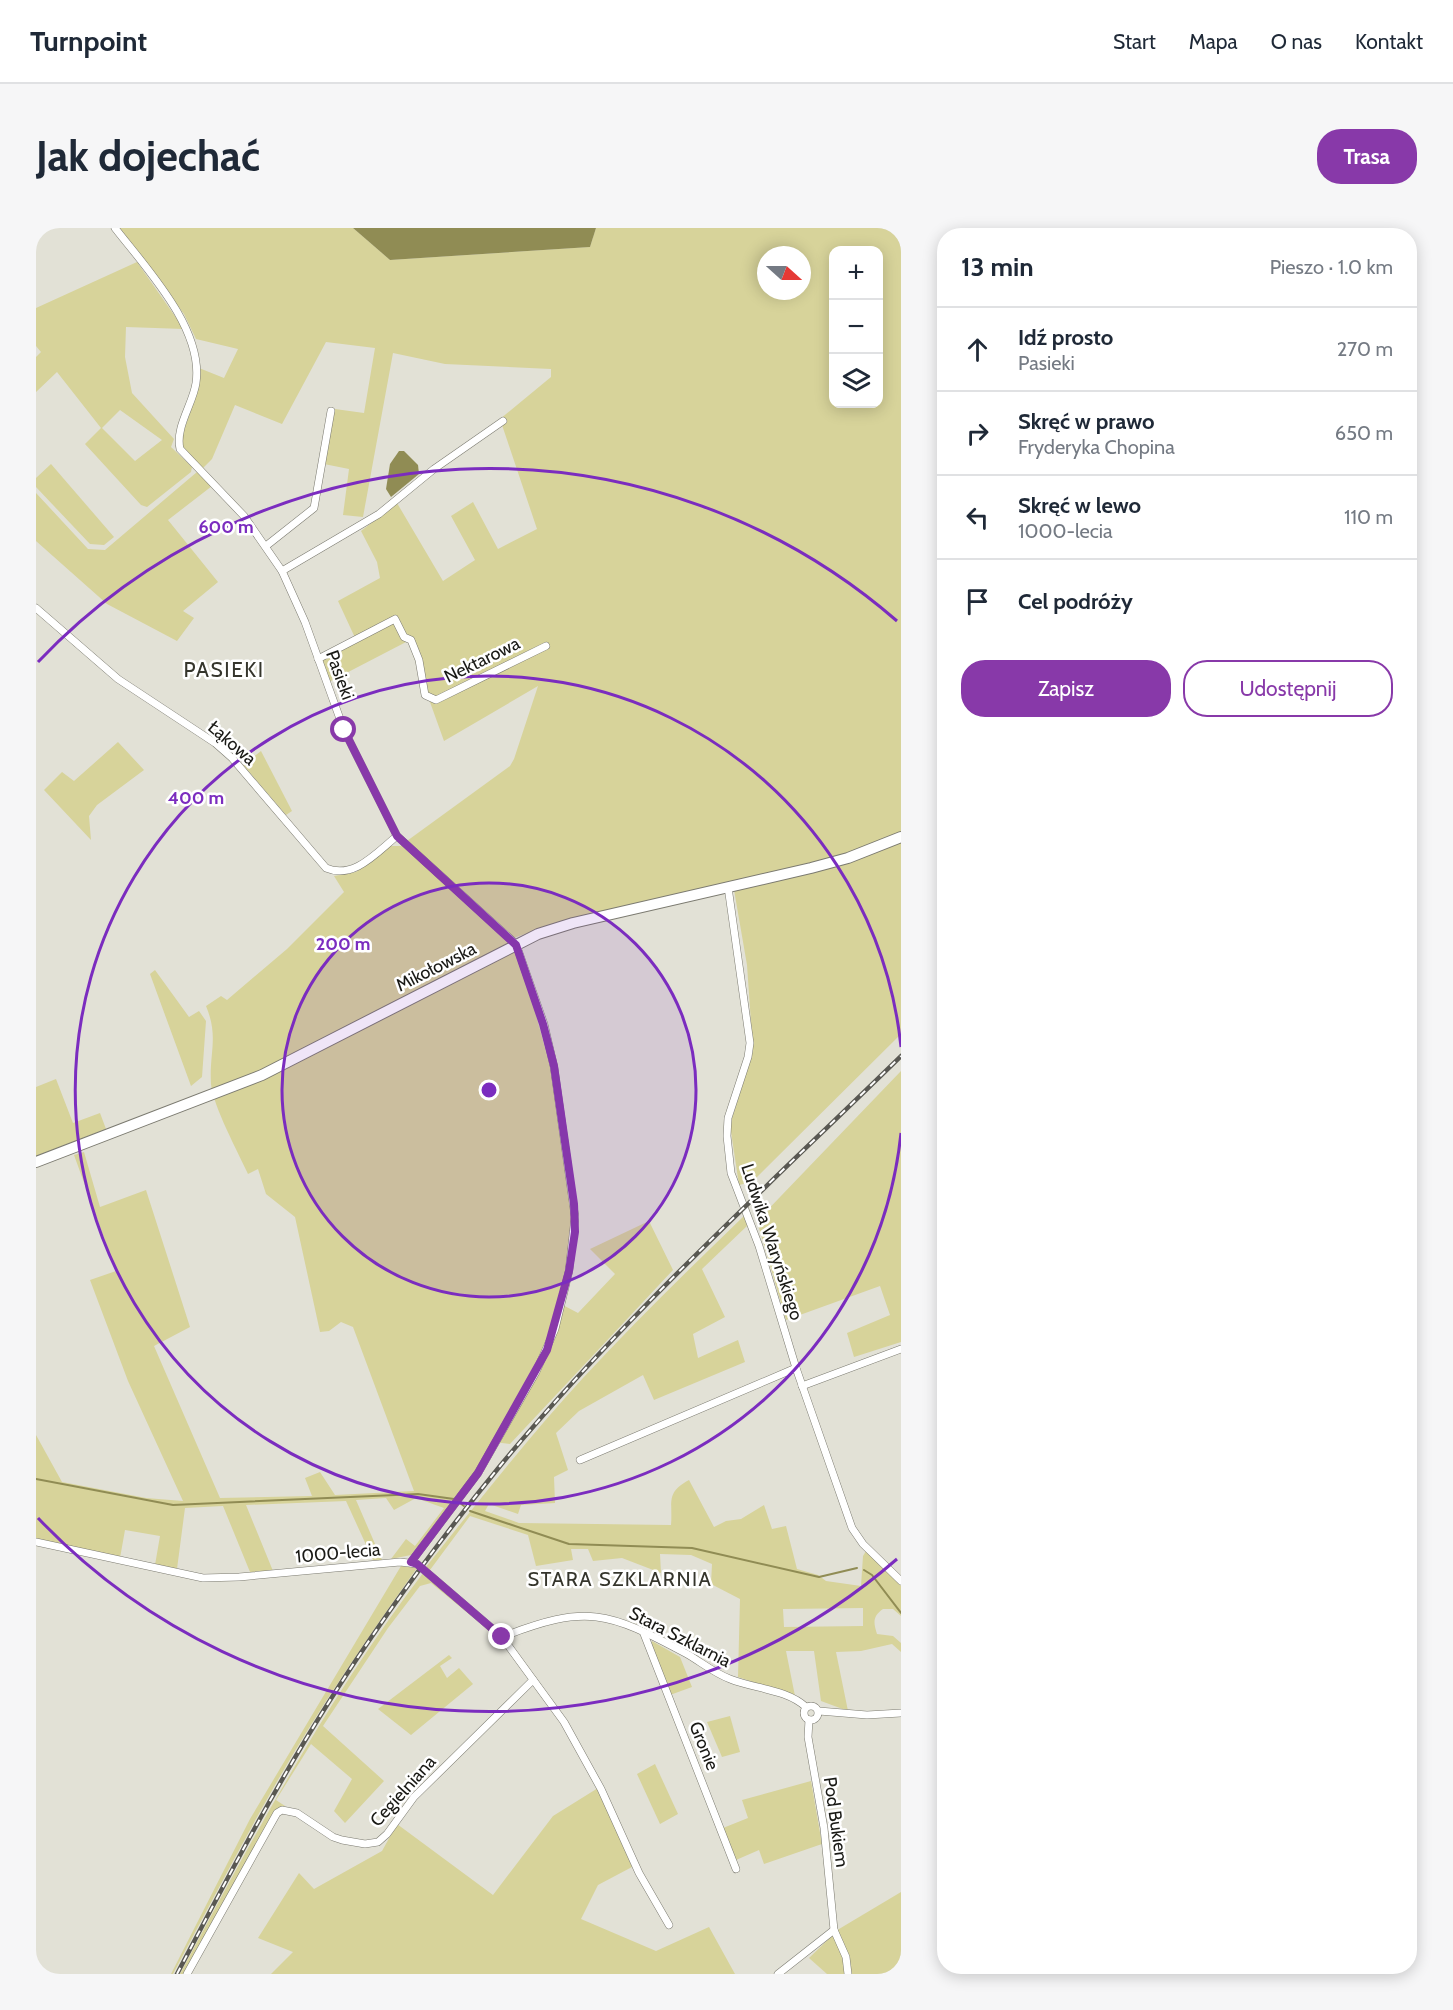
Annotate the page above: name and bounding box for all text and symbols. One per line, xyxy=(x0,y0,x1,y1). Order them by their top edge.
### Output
text: Turnpoint xyxy=(30,24,147,58)
text: Start xyxy=(1113,29,1156,54)
text: Mapa xyxy=(1189,29,1238,54)
text: O nas xyxy=(1271,29,1322,54)
text: Kontakt xyxy=(1355,29,1423,54)
button: Trasa xyxy=(1317,129,1417,184)
text: Jak dojechać xyxy=(36,130,260,182)
north arrow xyxy=(757,246,811,300)
map controls xyxy=(829,246,883,408)
button: + xyxy=(829,246,883,300)
text: 13 min xyxy=(961,251,1034,283)
text: Pieszo · 1.0 km xyxy=(1270,255,1393,279)
button: − xyxy=(829,300,883,354)
text: Idź prosto xyxy=(1018,324,1113,351)
icon: ahead xyxy=(961,333,994,366)
text: 270 m xyxy=(1337,337,1393,361)
text: Pasieki xyxy=(1018,351,1075,375)
button: layers xyxy=(829,354,883,408)
text: Skręć w prawo xyxy=(1018,408,1155,435)
icon: right xyxy=(961,417,994,450)
text: 650 m xyxy=(1335,421,1393,445)
text: Fryderyka Chopina xyxy=(1018,435,1175,459)
text: Skręć w lewo xyxy=(1018,492,1141,519)
icon: left xyxy=(961,501,994,534)
text: 110 m xyxy=(1344,505,1393,529)
text: 600 m xyxy=(198,516,254,538)
text: 1000-lecia xyxy=(1018,519,1113,543)
icon: arrive xyxy=(961,585,994,618)
text: Cel podróży xyxy=(1018,588,1133,615)
street label: Nektarowa xyxy=(441,632,524,688)
street label: Pasieki xyxy=(321,647,359,703)
district label: PASIEKI xyxy=(183,657,265,682)
button: Zapisz xyxy=(961,660,1171,717)
button: Udostępnij xyxy=(1183,660,1393,717)
street label: Łąkowa xyxy=(203,716,261,770)
route start xyxy=(330,716,356,742)
text: 400 m xyxy=(168,787,224,809)
text: 200 m xyxy=(316,933,370,955)
street label: Mikołowska xyxy=(392,937,480,997)
centre of rings xyxy=(479,1080,499,1100)
street label: Ludwika Waryńskiego xyxy=(736,1161,808,1323)
street label: 1000-lecia xyxy=(295,1538,382,1568)
district label: STARA SZKLARNIA xyxy=(528,1567,712,1591)
street label: Stara Szklarnia xyxy=(625,1602,735,1672)
route end xyxy=(488,1623,514,1649)
street label: Gronie xyxy=(684,1718,724,1774)
street label: Cegielniana xyxy=(365,1751,441,1831)
street label: Pod Bukiem xyxy=(819,1775,853,1869)

